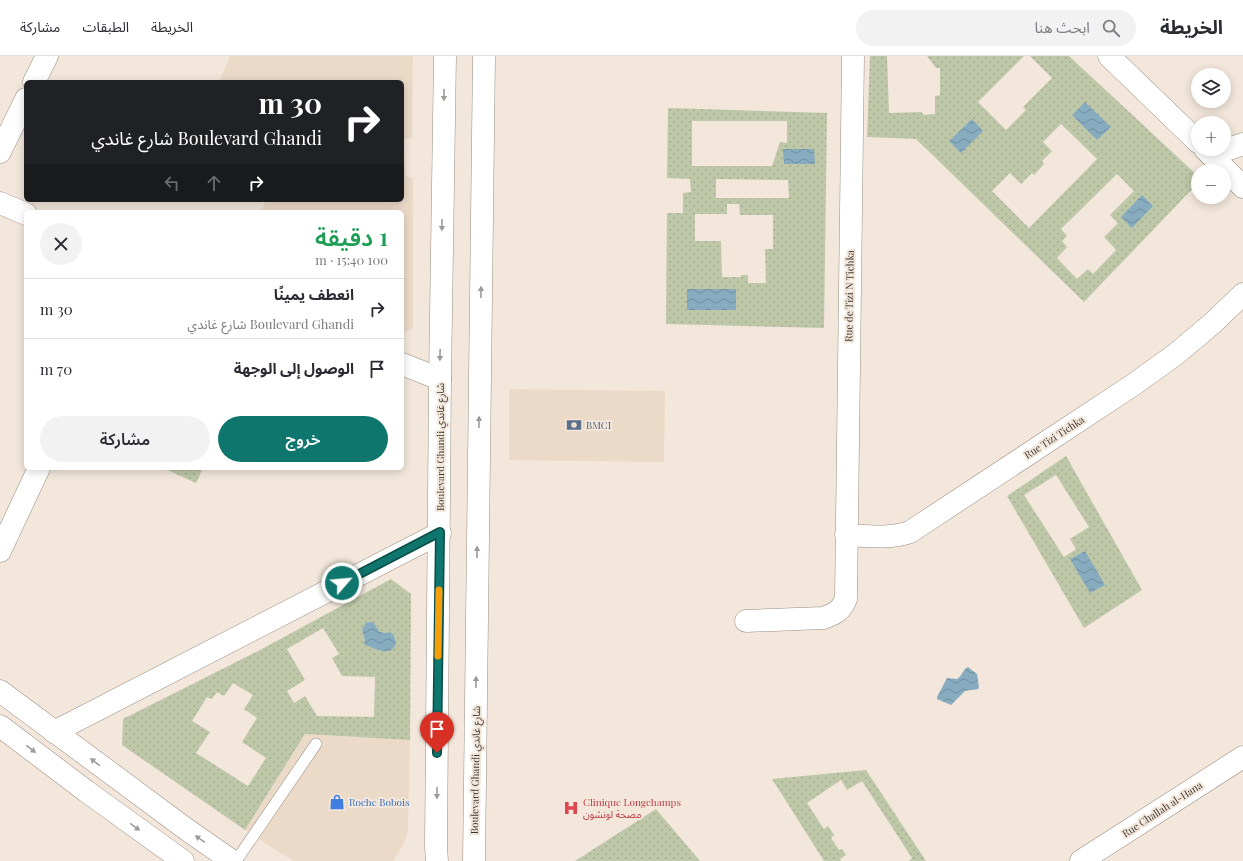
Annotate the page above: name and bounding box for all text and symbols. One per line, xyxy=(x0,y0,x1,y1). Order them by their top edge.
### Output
search box xyxy=(856,10,1136,46)
text: الخريطة xyxy=(1160,13,1223,39)
text: مشاركة xyxy=(20,17,60,36)
text: الطبقات xyxy=(82,17,129,36)
text: الخريطة xyxy=(151,17,193,36)
text: ابحث هنا xyxy=(1034,17,1090,37)
icon: search xyxy=(1100,17,1122,39)
map controls xyxy=(1191,68,1231,204)
button: layers xyxy=(1191,68,1231,108)
text: 30 m xyxy=(258,84,322,121)
one-way arrow xyxy=(441,89,447,102)
icon: right xyxy=(336,96,388,148)
button: + xyxy=(1191,116,1231,156)
text: Boulevard Ghandi شارع غاندي xyxy=(91,126,322,150)
button: − xyxy=(1191,164,1231,204)
icon: left xyxy=(161,172,183,194)
icon: ahead xyxy=(203,172,225,194)
icon: right xyxy=(245,172,267,194)
one-way arrow xyxy=(439,219,446,231)
text: 1 دقيقة xyxy=(315,220,388,252)
button: close xyxy=(40,223,82,265)
street label: Rue de Tizi N Tichka xyxy=(841,250,857,342)
text: 100 m · 15:40 xyxy=(315,251,388,268)
text: انعطف يمينًا xyxy=(274,284,354,304)
one-way arrow xyxy=(478,285,484,298)
icon: right xyxy=(366,298,388,320)
text: 30 m xyxy=(40,299,73,319)
text: Boulevard Ghandi شارع غاندي xyxy=(187,315,354,332)
one-way arrow xyxy=(437,349,444,361)
text: الوصول إلى الوجهة xyxy=(234,358,354,378)
icon: arrive xyxy=(366,358,388,380)
text: 70 m xyxy=(40,359,72,379)
street label: Boulevard Ghandi شارع غاندي xyxy=(433,383,448,511)
street label: Rue Tizi Tichka xyxy=(1021,412,1087,462)
one-way arrow xyxy=(476,415,482,428)
button: مشاركة xyxy=(40,416,210,462)
button: خروج xyxy=(218,416,388,462)
bank icon: BMCI xyxy=(565,416,583,434)
place label: BMCI xyxy=(586,418,611,432)
one-way arrow xyxy=(474,545,480,558)
position arrow xyxy=(321,562,363,604)
one-way arrow xyxy=(473,675,479,688)
street label: Boulevard Ghandi شارع غاندي xyxy=(467,706,484,834)
pin xyxy=(420,712,454,753)
icon: arrive xyxy=(426,718,448,740)
one-way arrow xyxy=(26,745,37,754)
one-way arrow xyxy=(90,758,101,766)
street label: Rue Challah al-Hana xyxy=(1119,778,1205,840)
one-way arrow xyxy=(434,787,440,800)
shop icon: Roche Bobois xyxy=(328,793,346,811)
place label: Roche Bobois xyxy=(349,795,409,809)
place label: Clinique Longchamps مصحة لونشون xyxy=(583,795,681,821)
hospital icon: Clinique Longchamps مصحة لونشون xyxy=(562,799,580,817)
one-way arrow xyxy=(130,823,141,831)
one-way arrow xyxy=(195,835,205,843)

